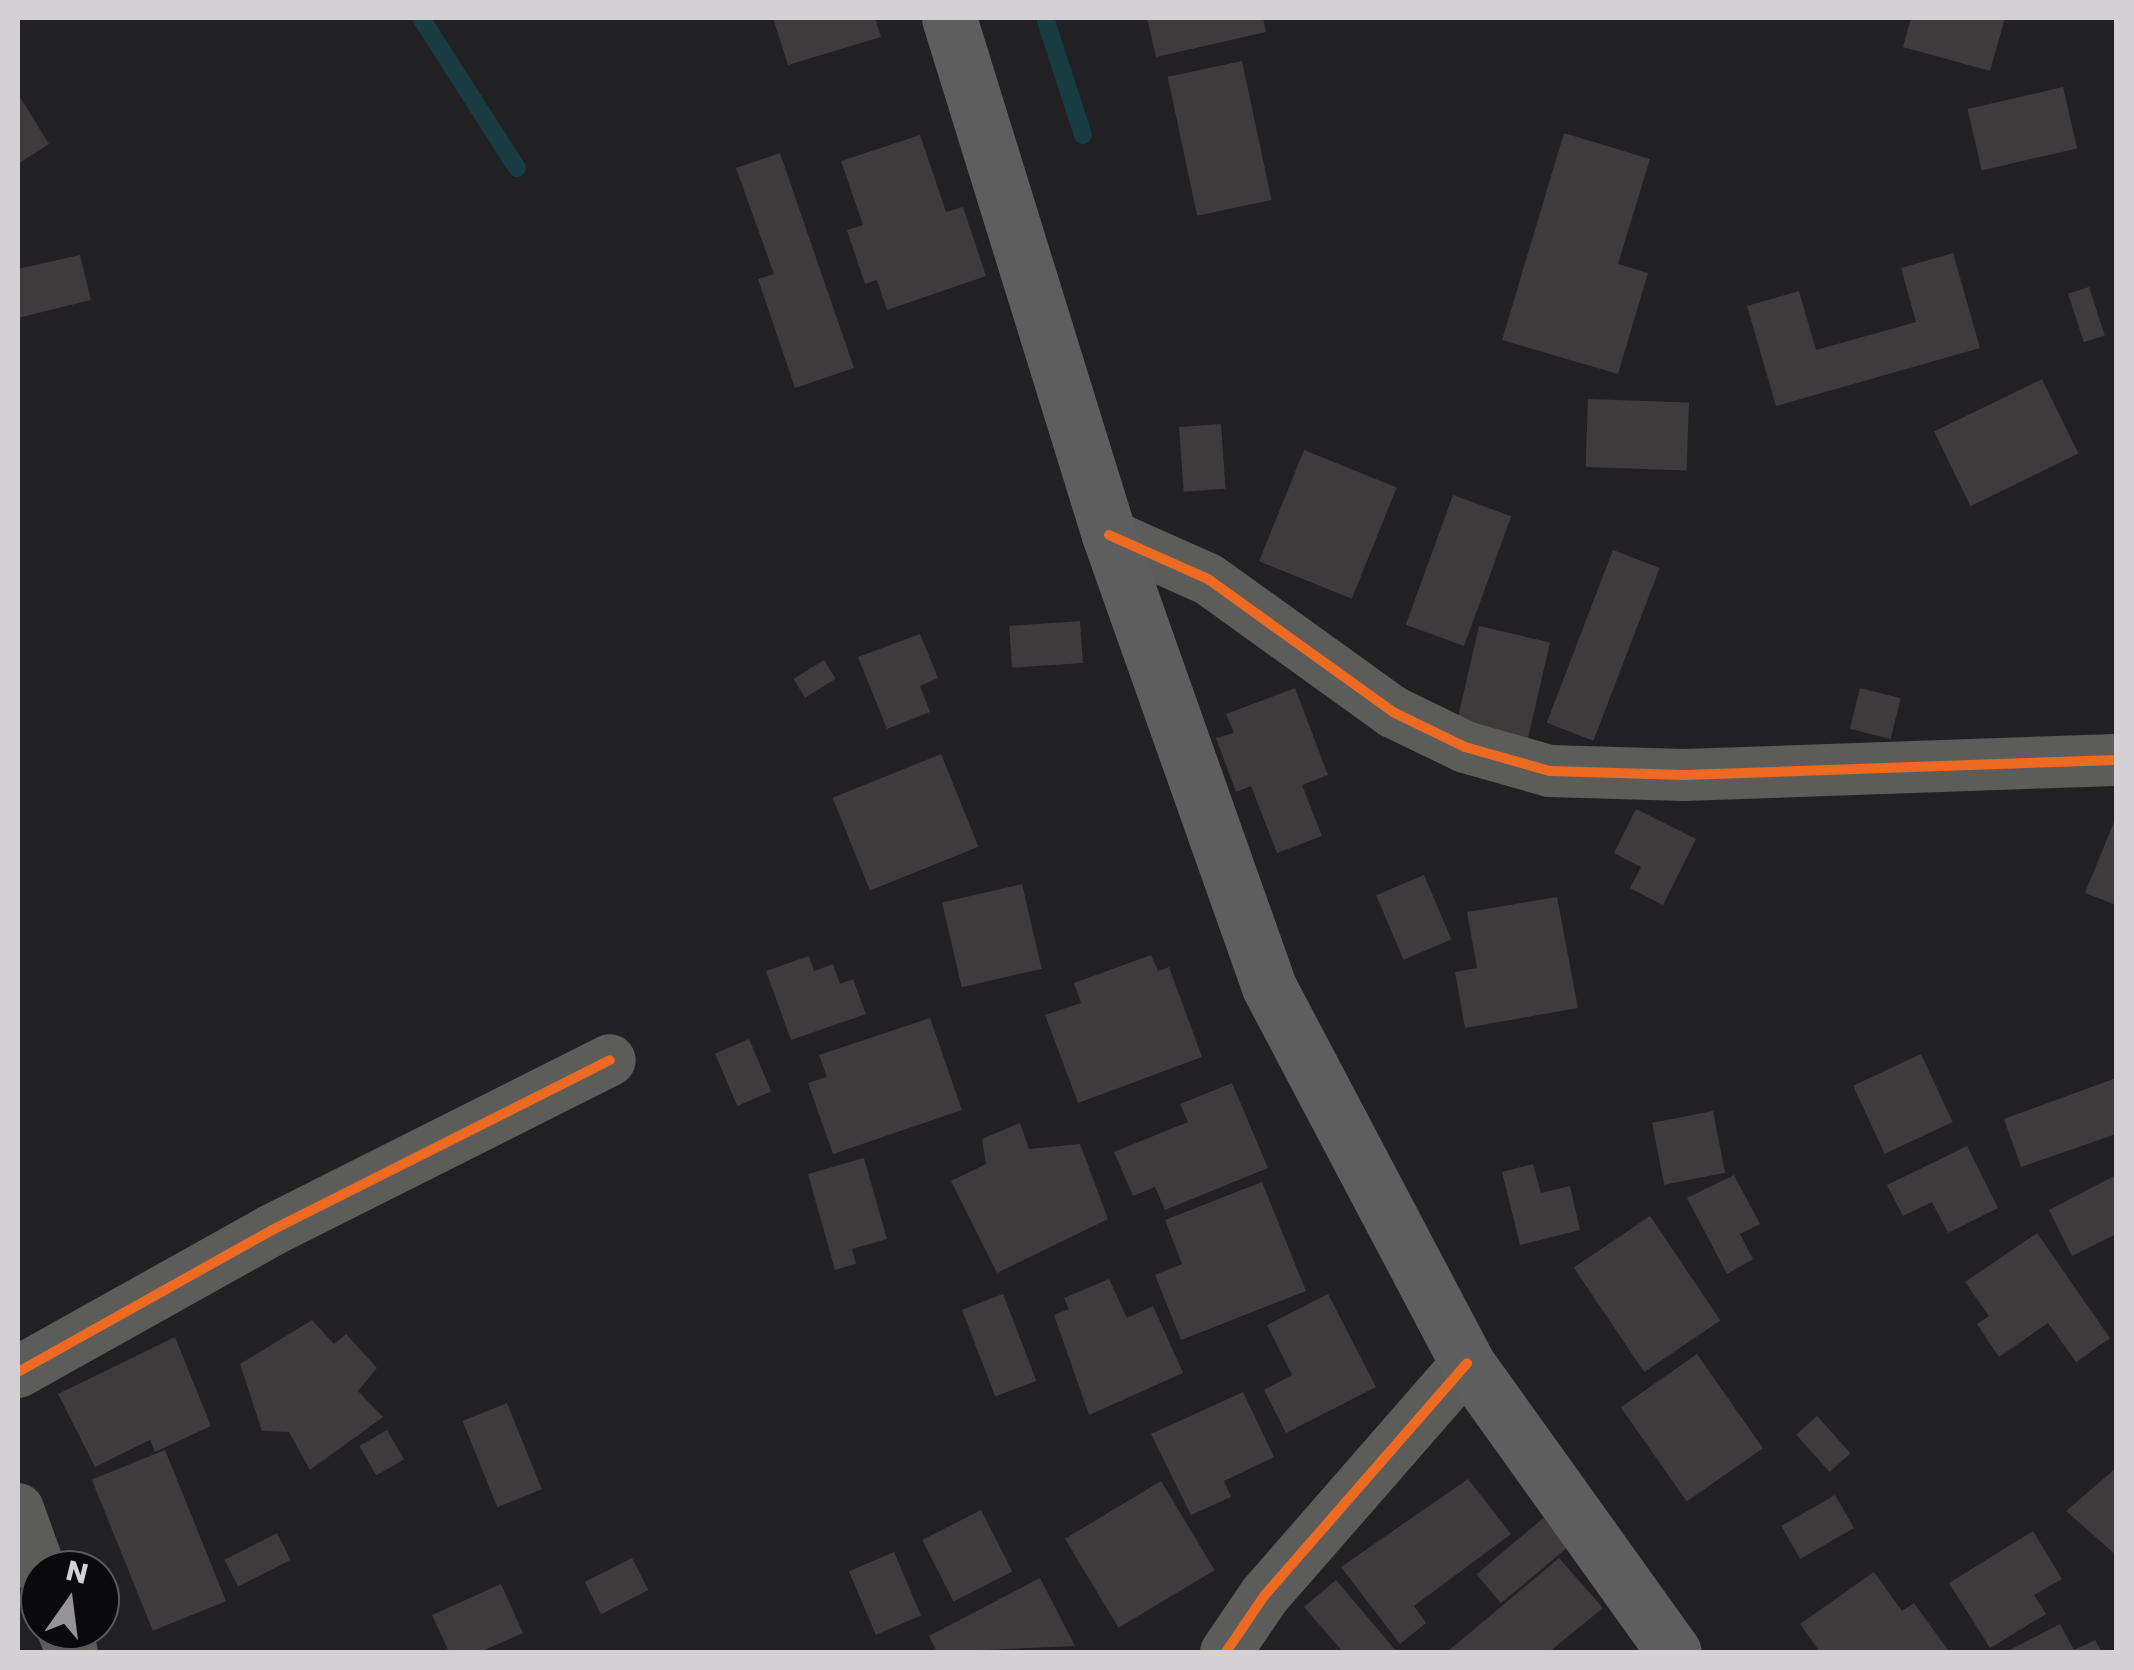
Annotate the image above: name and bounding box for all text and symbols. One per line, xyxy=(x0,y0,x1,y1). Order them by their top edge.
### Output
north arrow xyxy=(20,1550,120,1650)
text: N xyxy=(62,1551,92,1594)

